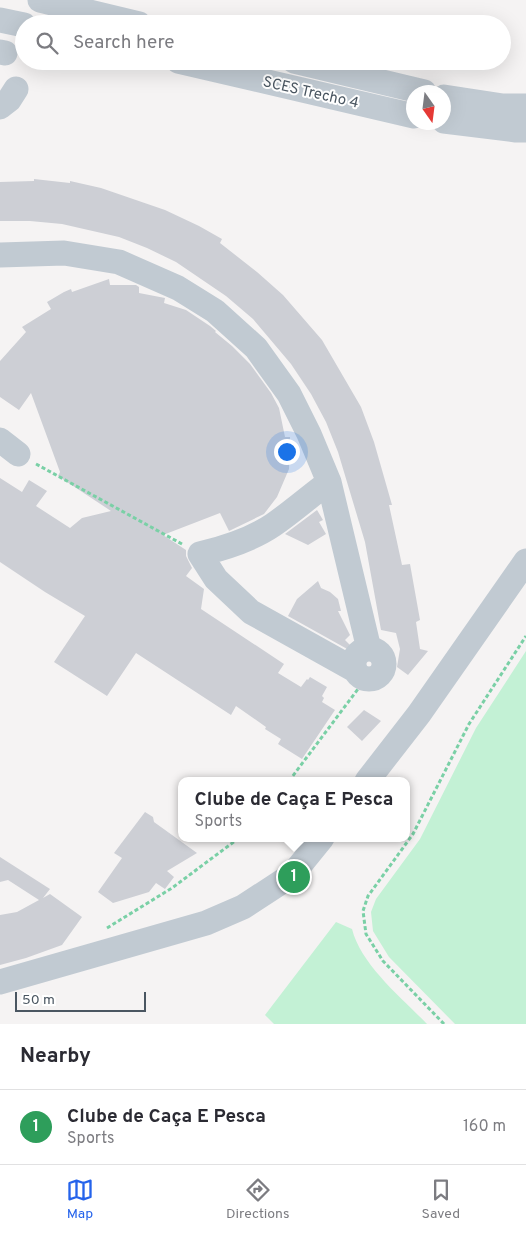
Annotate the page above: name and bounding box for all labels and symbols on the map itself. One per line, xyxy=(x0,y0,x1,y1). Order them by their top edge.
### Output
street label: SCES Trecho 4 xyxy=(261,73,361,114)
north arrow xyxy=(406,85,451,130)
your location xyxy=(274,439,300,465)
pin: 1 xyxy=(278,858,310,896)
scale bar xyxy=(15,989,146,1012)

